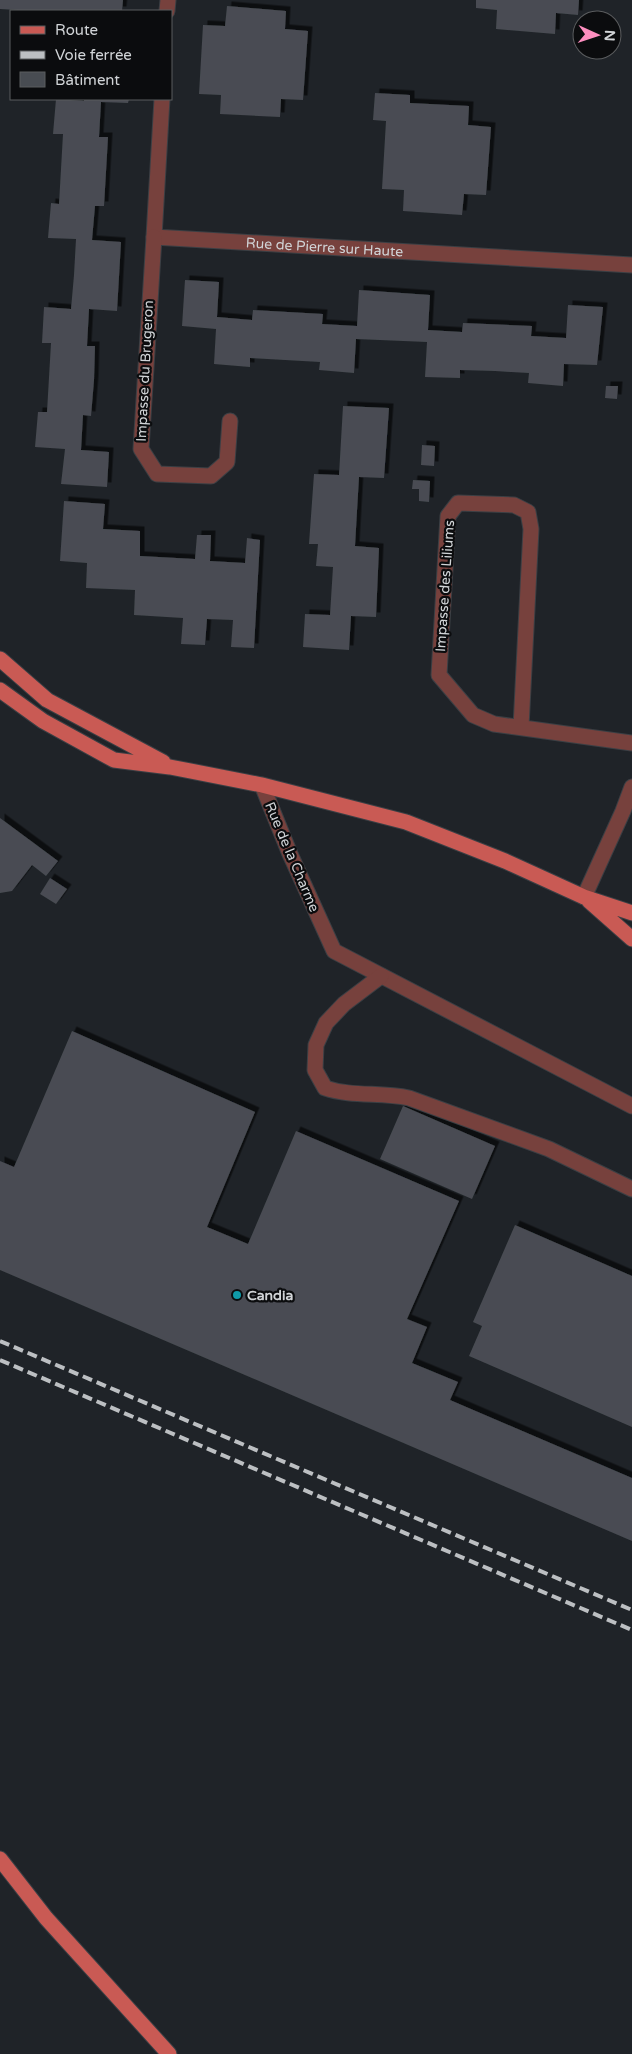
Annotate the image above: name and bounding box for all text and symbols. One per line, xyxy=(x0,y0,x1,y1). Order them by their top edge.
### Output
legend xyxy=(10,10,172,100)
north arrow xyxy=(572,10,622,60)
text: Route xyxy=(55,21,98,39)
text: N xyxy=(601,30,618,42)
text: Voie ferrée xyxy=(55,46,132,64)
text: Bâtiment xyxy=(55,71,120,89)
street label: Rue de Pierre sur Haute xyxy=(245,234,404,260)
street label: Impasse du Brugeron xyxy=(133,300,157,442)
street label: Impasse des Liliums xyxy=(432,519,458,653)
street label: Rue de la Charme xyxy=(261,799,323,915)
place label: Candia xyxy=(247,1287,293,1304)
marker: Candia xyxy=(231,1289,243,1301)

